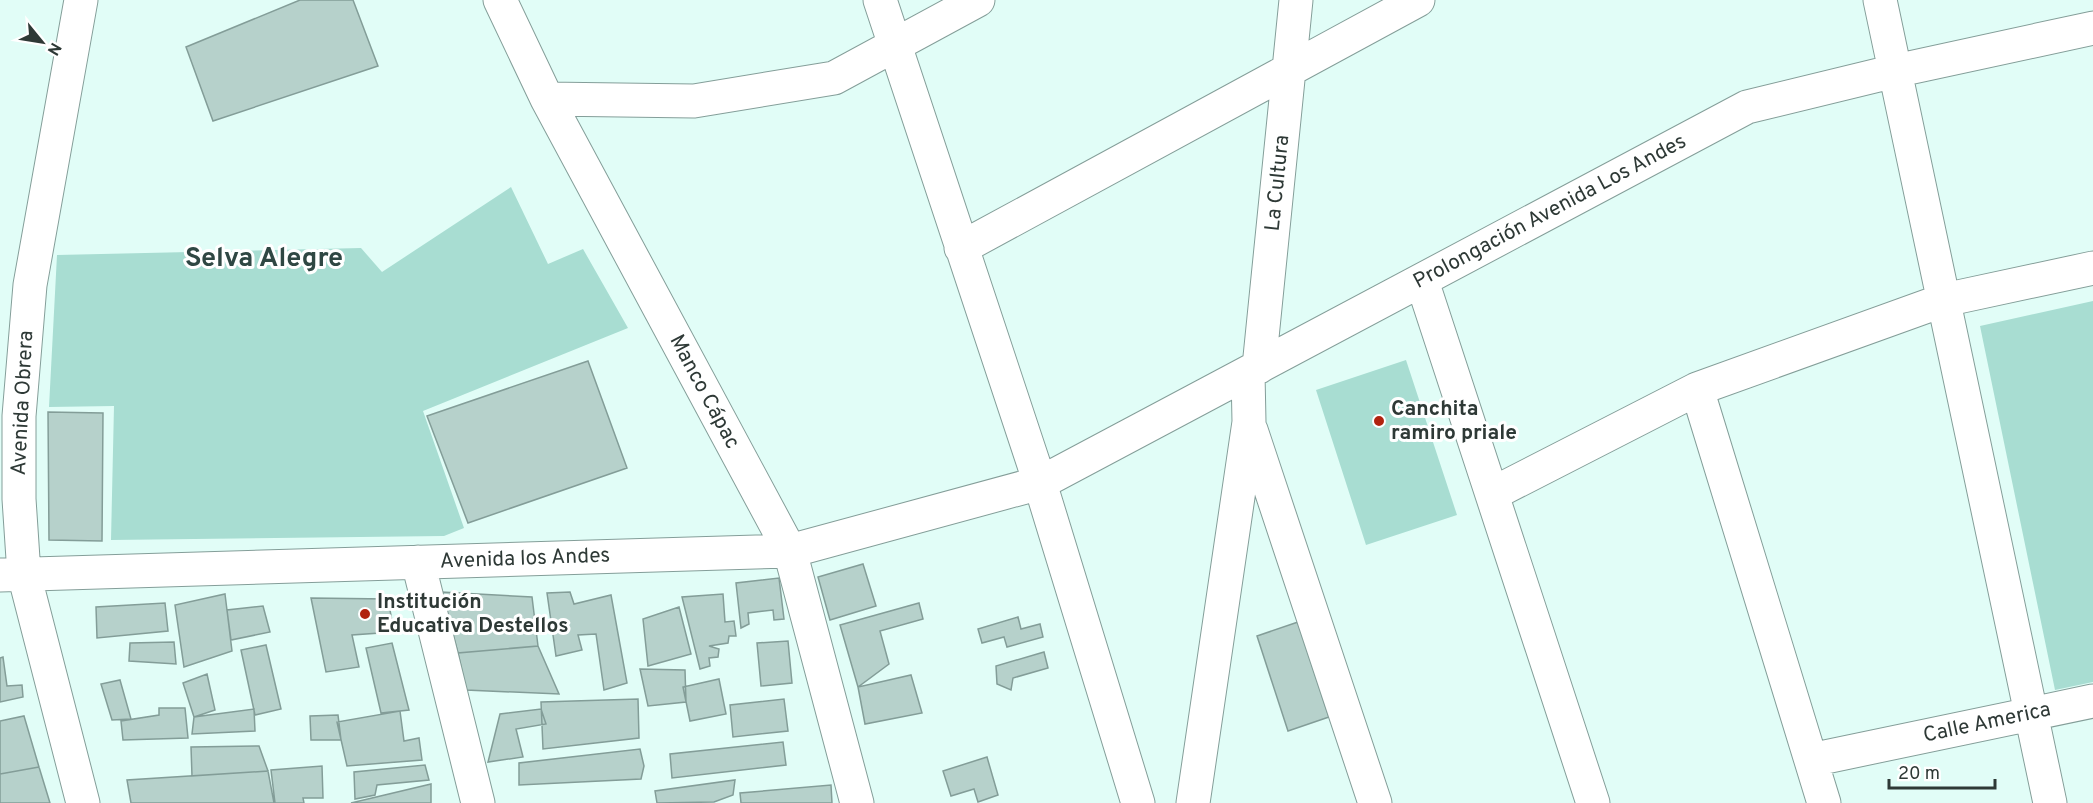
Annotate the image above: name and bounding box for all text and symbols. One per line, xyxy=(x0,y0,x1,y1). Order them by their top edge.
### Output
north arrow xyxy=(12,12,72,72)
text: N xyxy=(42,39,65,58)
street label: Prolongación Avenida Los Andes xyxy=(1409,128,1691,296)
street label: La Cultura xyxy=(1260,133,1296,233)
district label: Selva Alegre xyxy=(185,242,343,276)
street label: Avenida Obrera xyxy=(6,330,40,476)
street label: Manco Cápac xyxy=(663,330,745,454)
place label: Canchita ramiro priale xyxy=(1391,396,1517,447)
marker: Canchita ramiro priale xyxy=(1372,414,1386,428)
street label: Avenida los Andes xyxy=(439,543,611,575)
place label: Institución Educativa Destellos xyxy=(377,589,569,640)
marker: Institución Educativa Destellos xyxy=(358,607,372,621)
street label: Calle America xyxy=(1921,696,2053,750)
scale bar xyxy=(1889,752,1996,790)
text: 20 m xyxy=(1898,763,1940,786)

